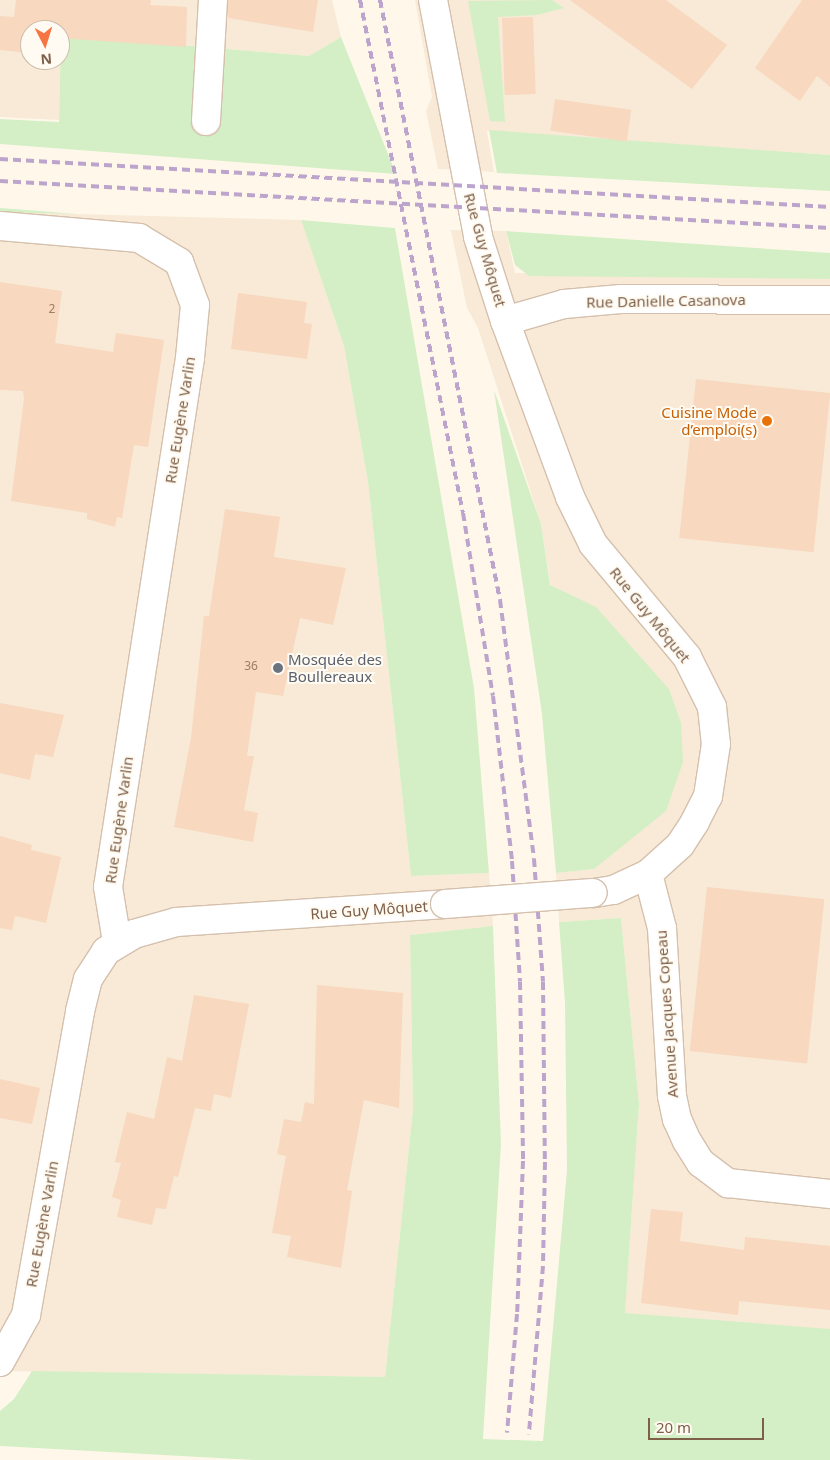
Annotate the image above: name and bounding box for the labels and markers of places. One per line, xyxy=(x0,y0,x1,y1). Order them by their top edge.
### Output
place label: Cuisine Mode d’emploi(s) xyxy=(661,403,757,438)
marker: Cuisine Mode d’emploi(s) xyxy=(761,415,773,427)
place label: Mosquée des Boullereaux xyxy=(288,650,382,685)
marker: Mosquée des Boullereaux xyxy=(272,662,284,674)

